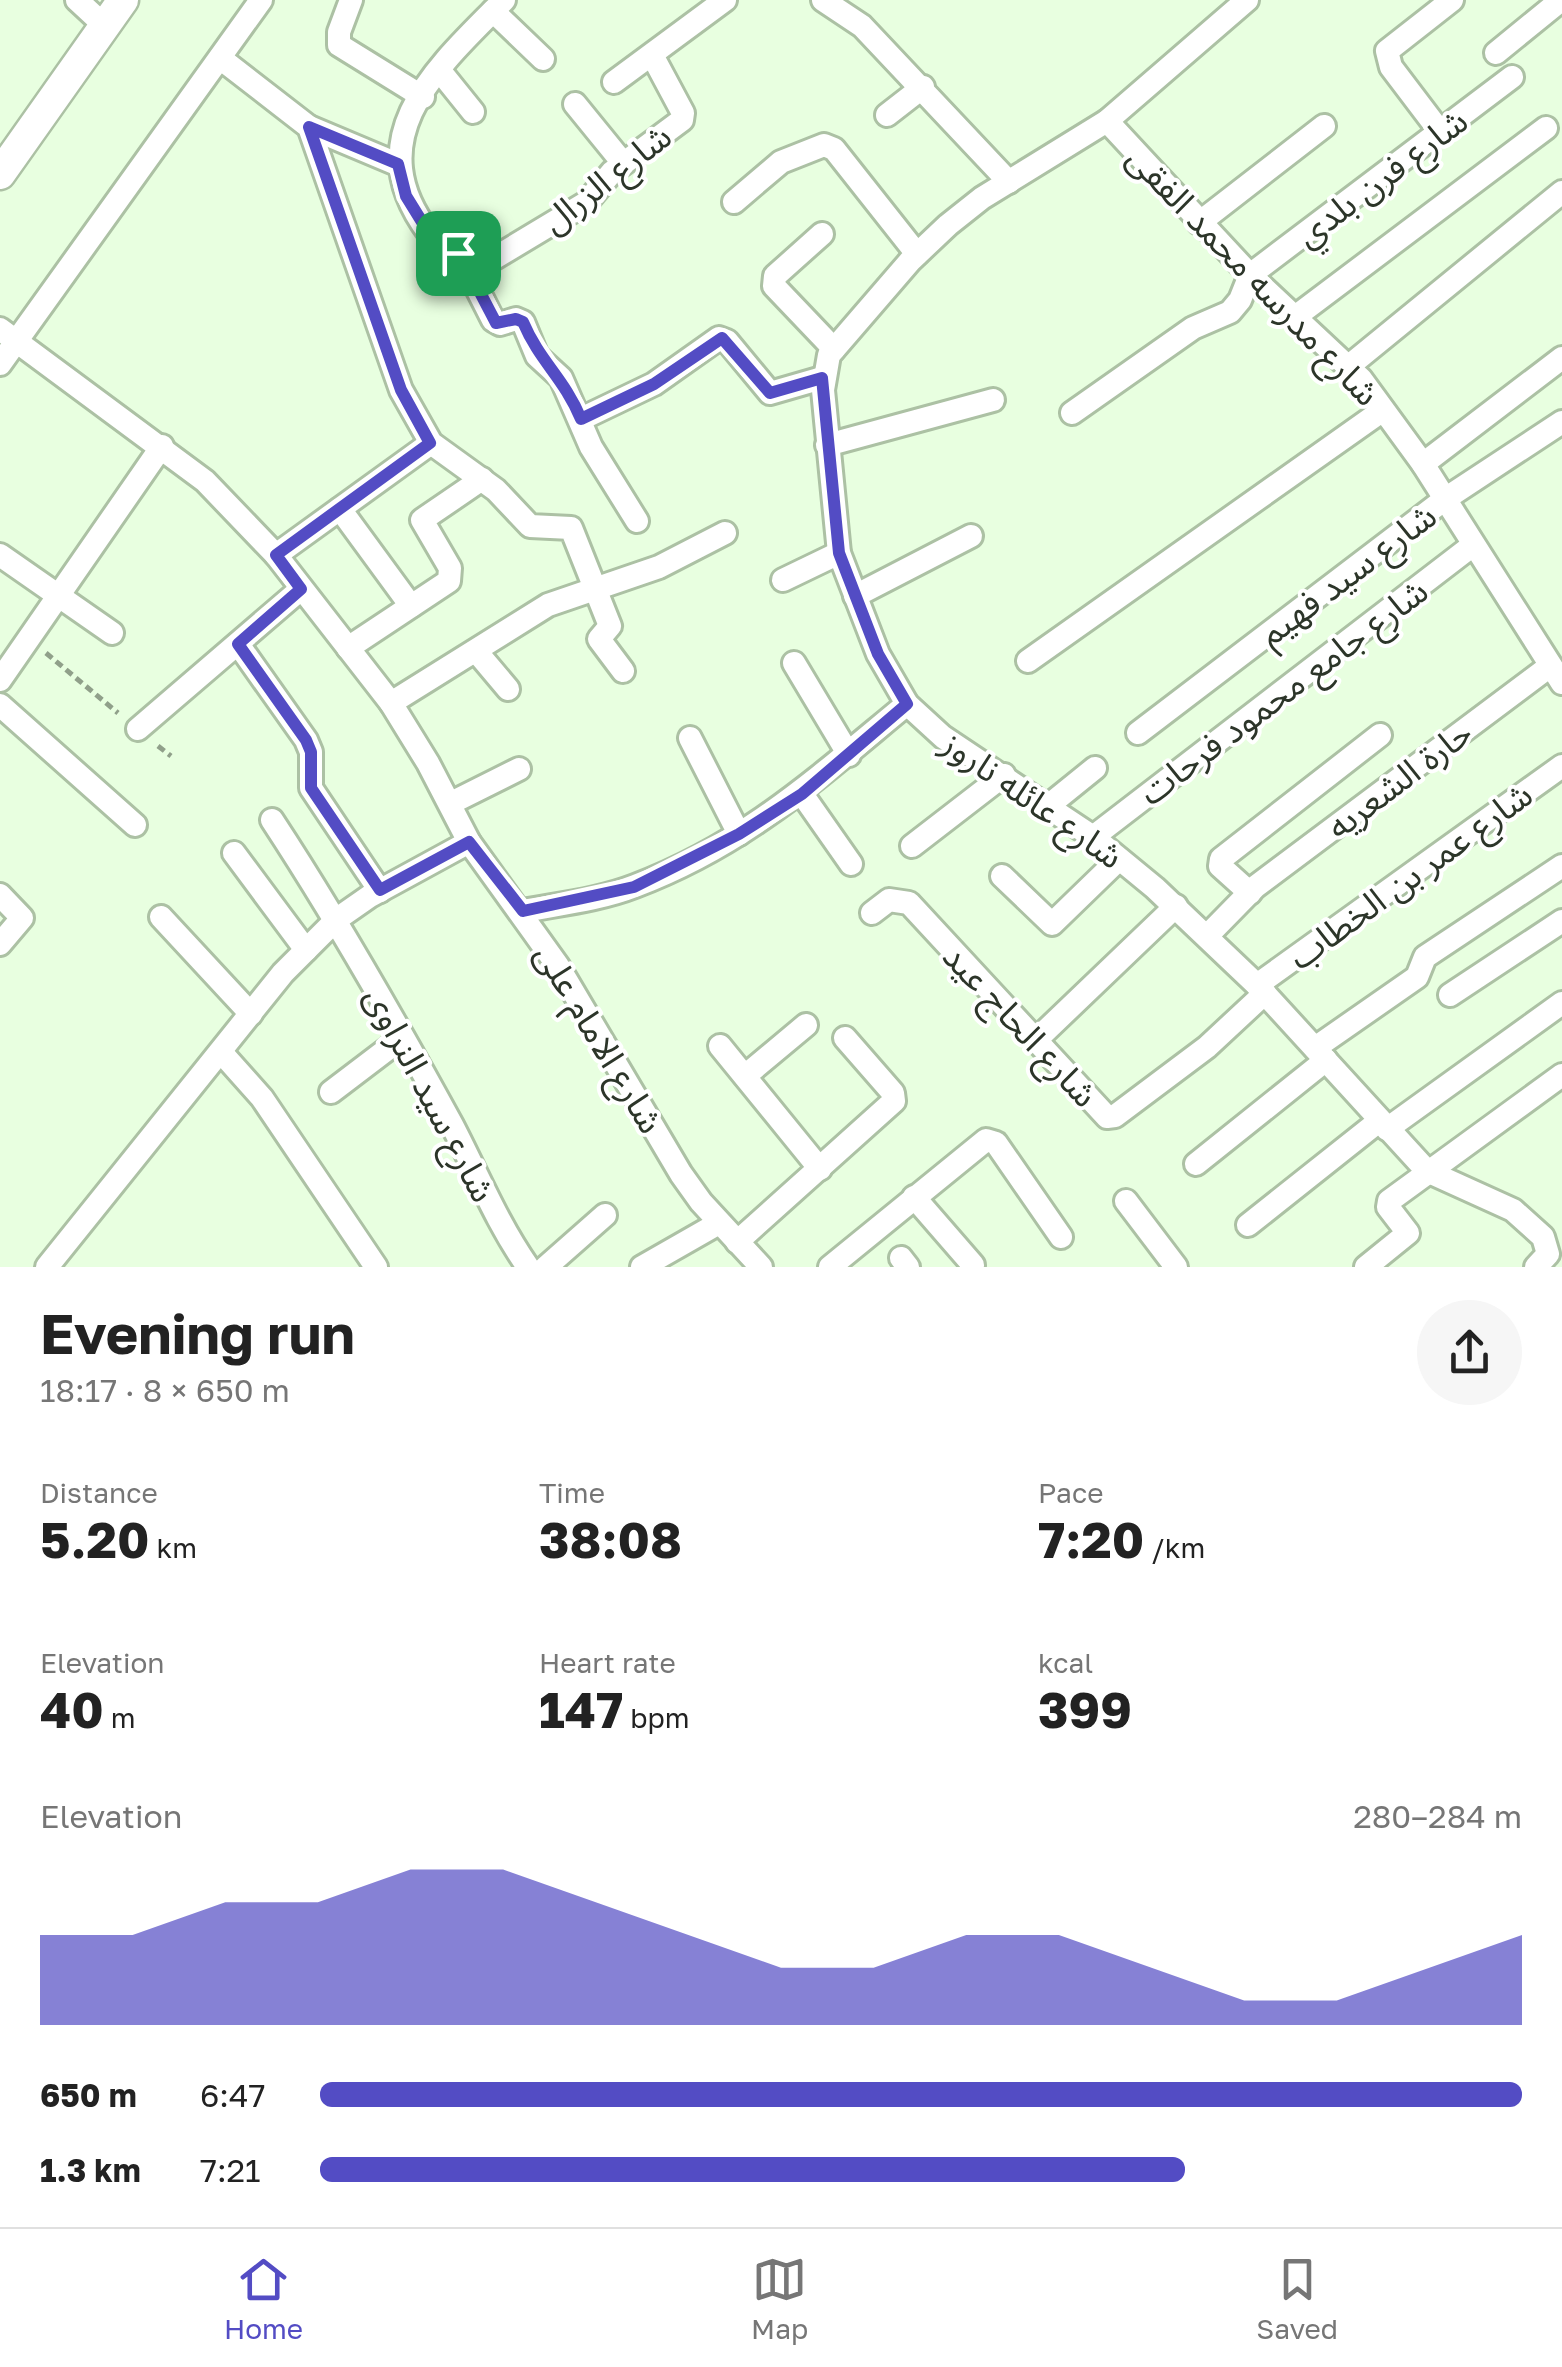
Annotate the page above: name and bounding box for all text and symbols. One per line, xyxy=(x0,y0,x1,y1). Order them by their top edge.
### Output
street label: شارع فرن بلدي xyxy=(1287,99,1480,261)
street label: شارع الزرال xyxy=(533,114,683,246)
street label: شارع مدرسه محمد الفقى xyxy=(1115,136,1389,418)
pin xyxy=(416,211,501,296)
icon: arrive xyxy=(431,226,486,281)
street label: شارع سيد فهيم xyxy=(1250,494,1448,660)
street label: شارع جامع محمود فرحات xyxy=(1131,569,1439,818)
street label: حارة الشعريه xyxy=(1318,711,1480,848)
street label: شارع عائله ناروز xyxy=(930,721,1132,882)
street label: شارع عمر بن الخطاب xyxy=(1280,773,1543,982)
street label: شارع الحاج عيد xyxy=(931,935,1107,1119)
street label: شارع الامام على xyxy=(522,936,673,1144)
street label: شارع سيد النراوى xyxy=(351,979,505,1212)
text: Evening run xyxy=(40,1300,355,1366)
button: share xyxy=(1417,1300,1522,1405)
text: 18:17 · 8 × 650 m xyxy=(40,1371,290,1409)
text: Distance xyxy=(40,1476,158,1509)
text: Time xyxy=(539,1476,605,1509)
text: Pace xyxy=(1038,1476,1103,1509)
text: 5.20 xyxy=(40,1509,150,1569)
text: 38:08 xyxy=(539,1509,682,1569)
text: 7:20 xyxy=(1038,1509,1144,1569)
text: km xyxy=(150,1531,197,1564)
text: /km xyxy=(1144,1531,1205,1564)
text: Elevation xyxy=(40,1646,165,1679)
text: Heart rate xyxy=(539,1646,676,1679)
text: kcal xyxy=(1038,1646,1093,1679)
text: 40 xyxy=(40,1679,104,1739)
text: 147 xyxy=(539,1679,623,1739)
text: 399 xyxy=(1038,1679,1132,1739)
text: m xyxy=(104,1701,136,1734)
text: bpm xyxy=(623,1701,689,1734)
text: Elevation xyxy=(40,1797,182,1835)
text: 280–284 m xyxy=(1353,1797,1522,1835)
text: 650 m xyxy=(40,2076,137,2114)
text: 6:47 xyxy=(200,2076,265,2114)
text: 1.3 km xyxy=(40,2151,141,2189)
text: 7:21 xyxy=(200,2151,261,2189)
tab: Home xyxy=(224,2252,303,2345)
tab: Map xyxy=(751,2252,808,2345)
tab: Saved xyxy=(1256,2252,1338,2345)

